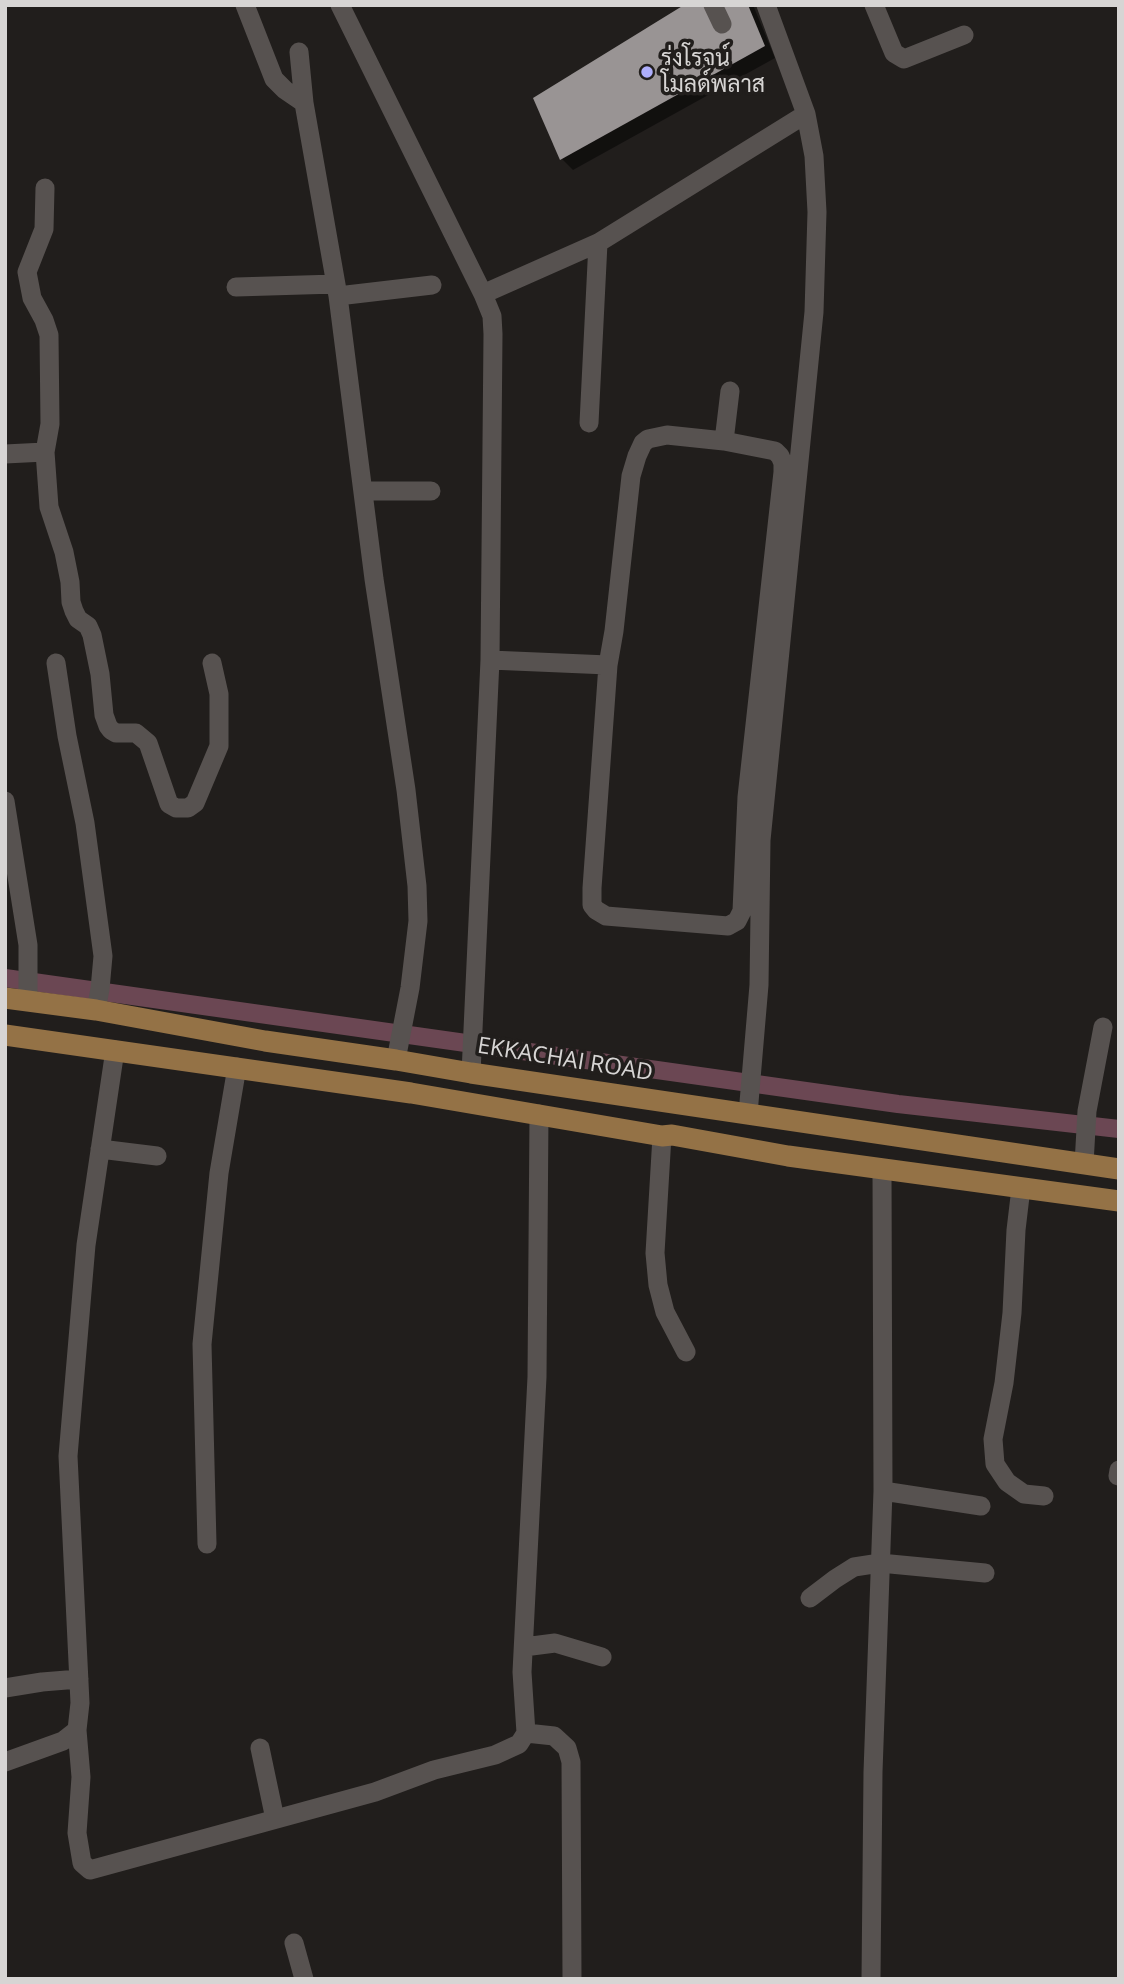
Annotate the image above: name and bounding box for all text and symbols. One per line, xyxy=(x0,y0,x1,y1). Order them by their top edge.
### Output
place label: รุ่งโรจน์ โมลด์พลาส xyxy=(661,45,765,99)
marker: รุ่งโรจน์ โมลด์พลาส xyxy=(639,64,655,80)
street label: EKKACHAI ROAD xyxy=(475,1033,655,1087)

